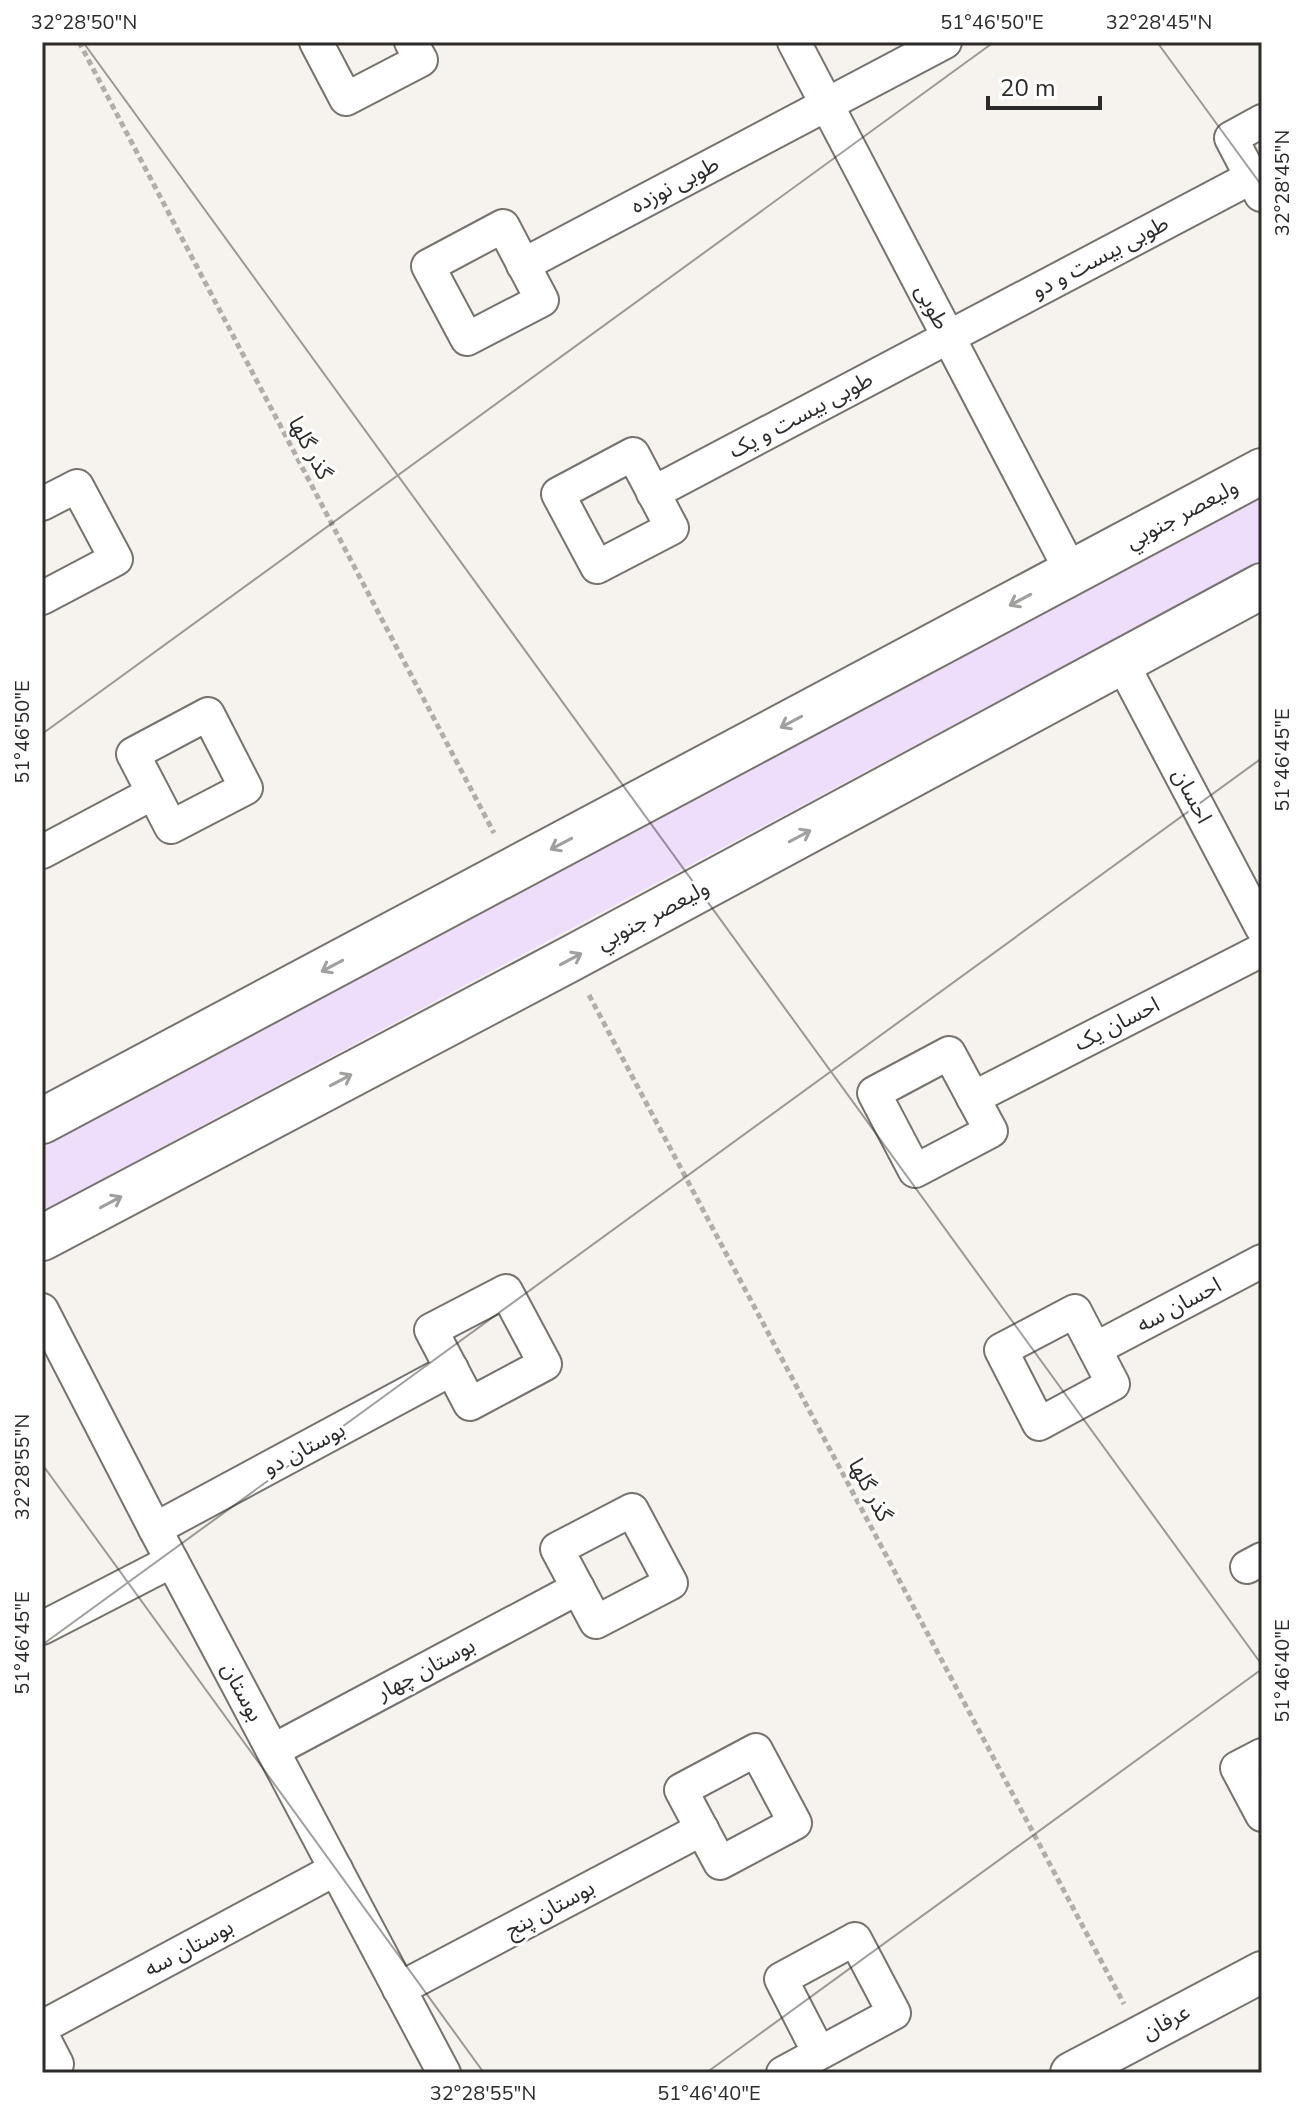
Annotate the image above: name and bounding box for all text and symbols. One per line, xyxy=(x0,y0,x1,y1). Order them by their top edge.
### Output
text: 32°28'50"N xyxy=(31,9,137,36)
text: 51°46'50"E xyxy=(940,9,1044,36)
text: 32°28'45"N xyxy=(1106,9,1212,36)
scale bar xyxy=(988,60,1100,110)
text: 20 m xyxy=(1000,72,1056,104)
text: 32°28'45"N xyxy=(1269,130,1296,236)
street label: طوبی نوزده xyxy=(626,149,724,221)
street label: طوبی بیست و دو xyxy=(1026,208,1174,306)
street label: طوبی xyxy=(908,279,956,335)
street label: طوبی بیست و یک xyxy=(724,364,878,466)
street label: گذر گلها xyxy=(281,411,340,486)
street label: وليعصر جنوبي xyxy=(1120,472,1244,557)
one-way arrow xyxy=(1009,592,1032,608)
text: 51°46'50"E xyxy=(9,680,36,784)
text: 51°46'45"E xyxy=(1269,708,1296,812)
one-way arrow xyxy=(779,715,803,730)
street label: احسان xyxy=(1165,763,1219,829)
one-way arrow xyxy=(787,828,811,843)
one-way arrow xyxy=(550,836,573,852)
street label: وليعصر جنوبي xyxy=(591,873,715,958)
one-way arrow xyxy=(558,950,582,966)
one-way arrow xyxy=(320,959,344,975)
street label: احسان یک xyxy=(1069,990,1165,1058)
one-way arrow xyxy=(328,1072,352,1088)
one-way arrow xyxy=(99,1193,122,1209)
street label: احسان سه xyxy=(1131,1270,1227,1340)
text: 32°28'55"N xyxy=(9,1414,36,1520)
street label: بوستان دو xyxy=(258,1415,350,1483)
street label: گذر گلها xyxy=(841,1453,900,1528)
text: 51°46'45"E xyxy=(9,1591,36,1695)
text: 51°46'40"E xyxy=(1269,1619,1296,1723)
street label: بوستان چهار xyxy=(371,1631,480,1708)
street label: بوستان xyxy=(214,1657,270,1727)
street label: بوستان پنج xyxy=(500,1873,600,1946)
street label: بوستان سه xyxy=(139,1912,239,1984)
street label: عرفان xyxy=(1137,1997,1195,2047)
text: 32°28'55"N xyxy=(430,2080,536,2107)
text: 51°46'40"E xyxy=(657,2080,761,2107)

